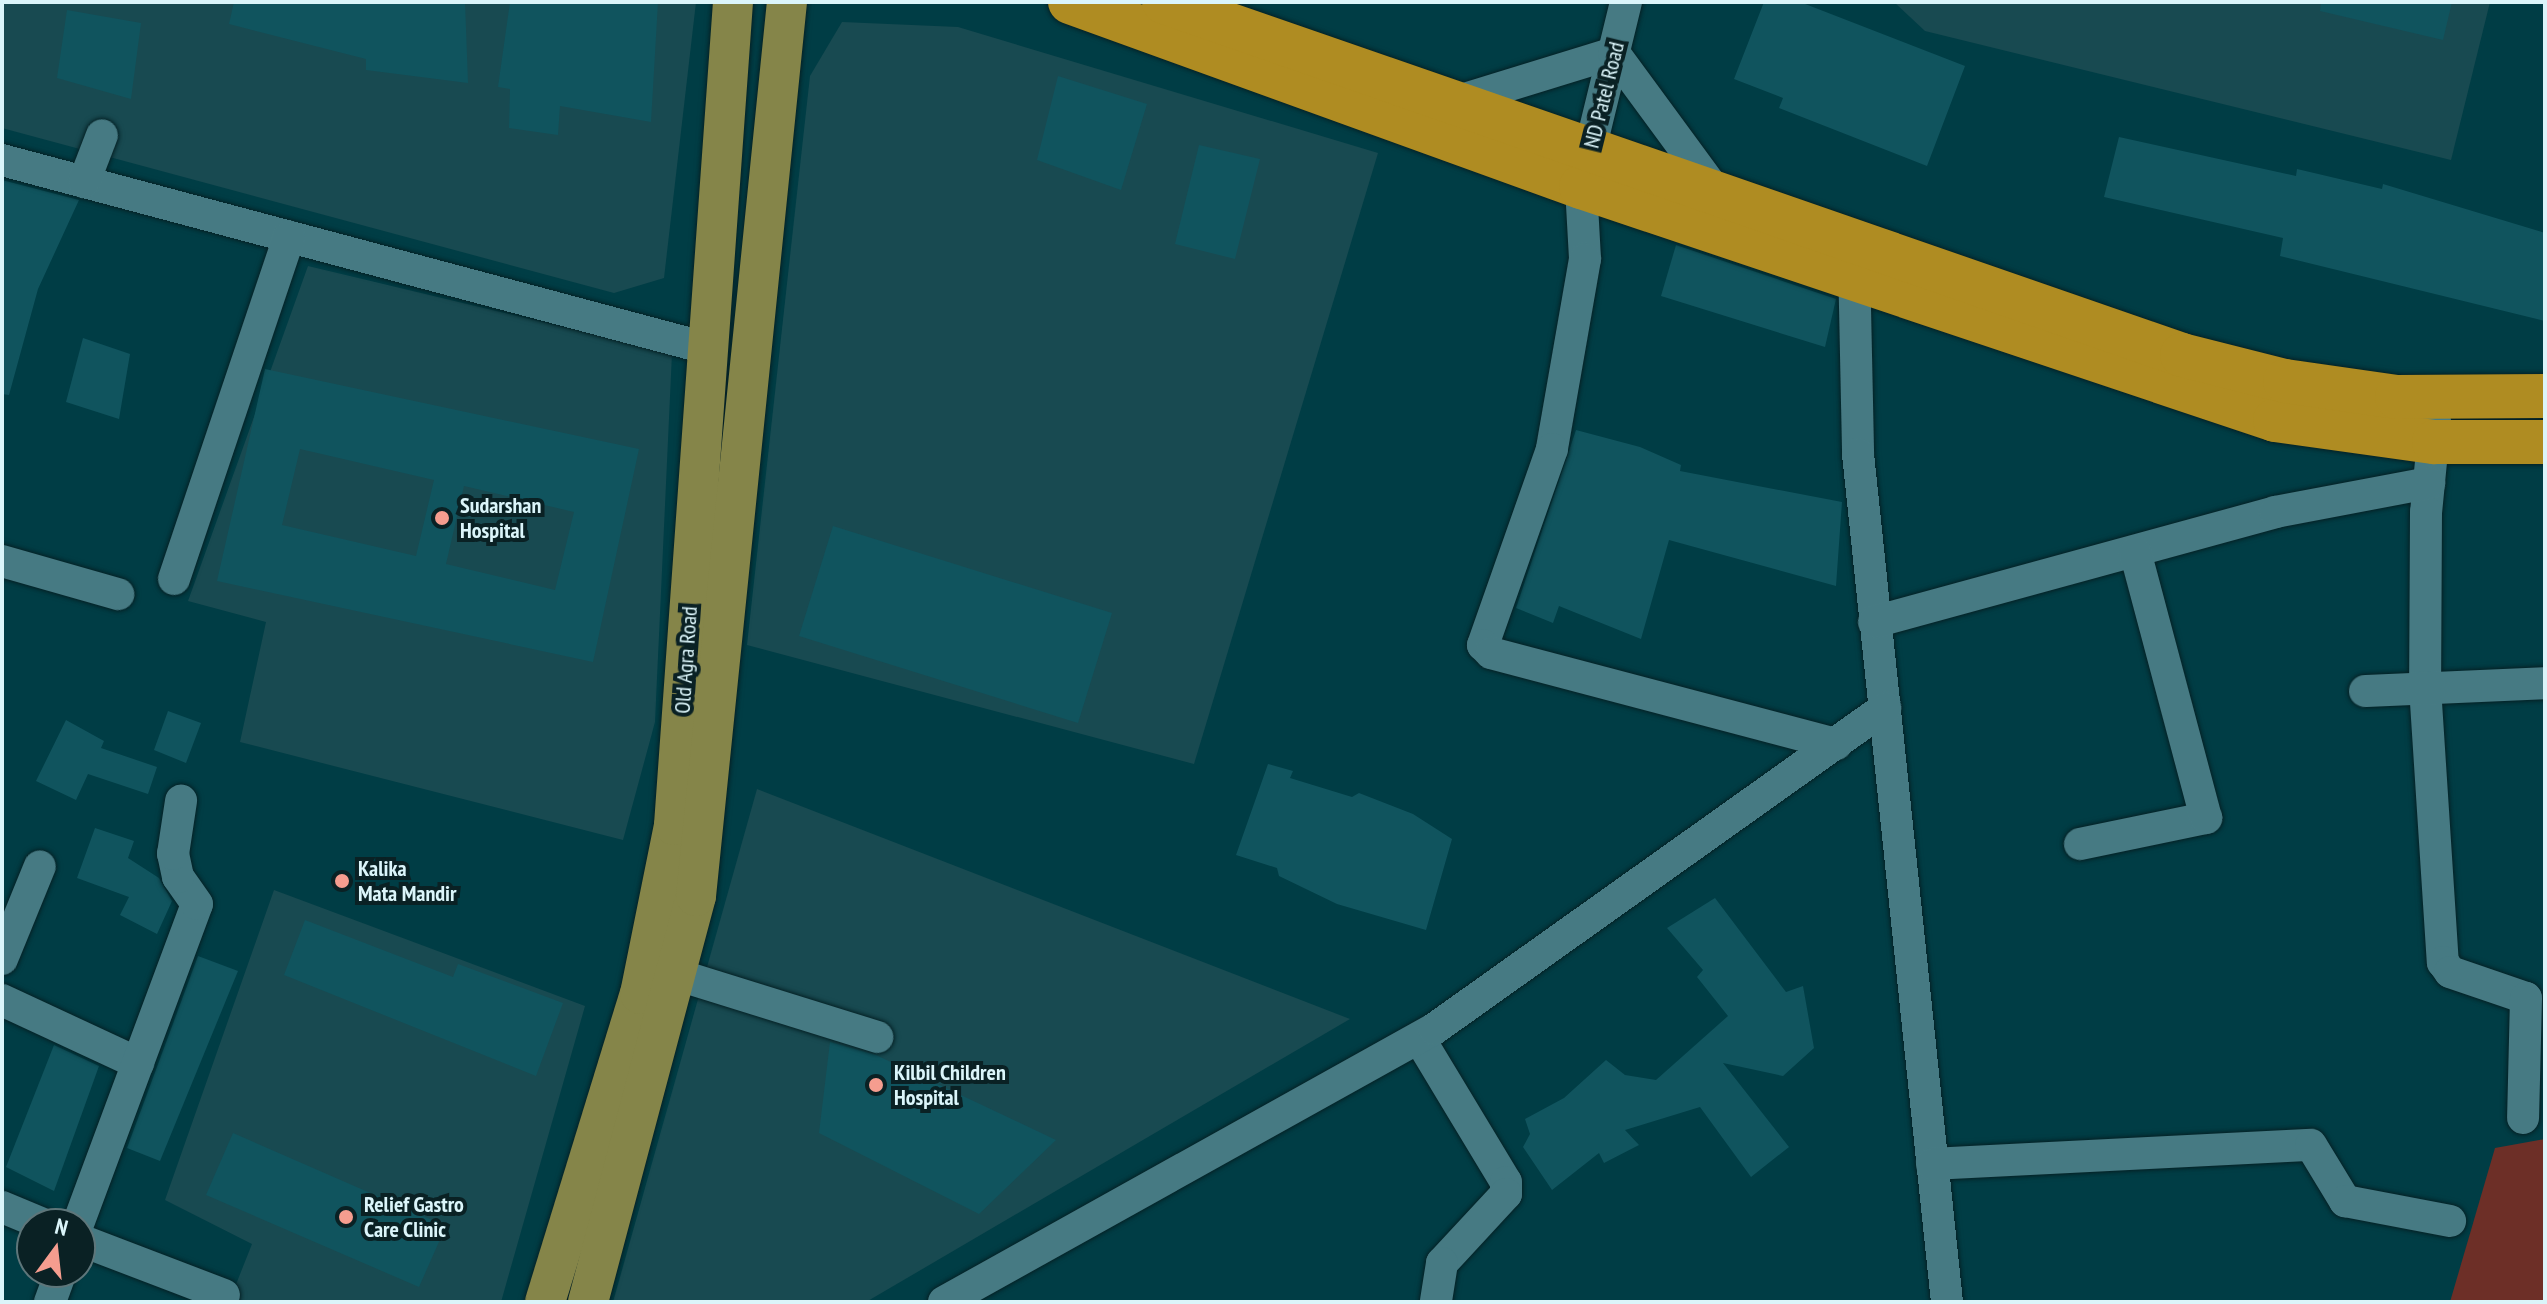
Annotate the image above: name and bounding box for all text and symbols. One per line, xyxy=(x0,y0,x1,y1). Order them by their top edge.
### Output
street label: ND Patel Road xyxy=(1578,39,1630,151)
place label: Sudarshan Hospital xyxy=(460,492,541,544)
marker: Sudarshan Hospital xyxy=(431,507,453,529)
street label: Old Agra Road xyxy=(669,605,703,715)
place label: Kalika Mata Mandir xyxy=(358,855,456,906)
marker: Kalika Mata Mandir xyxy=(333,872,351,890)
place label: Kilbil Children Hospital xyxy=(894,1059,1006,1110)
marker: Kilbil Children Hospital xyxy=(865,1074,887,1096)
place label: Relief Gastro Care Clinic xyxy=(364,1191,464,1242)
marker: Relief Gastro Care Clinic xyxy=(335,1206,357,1228)
north arrow xyxy=(16,1208,96,1288)
text: N xyxy=(52,1212,71,1242)

